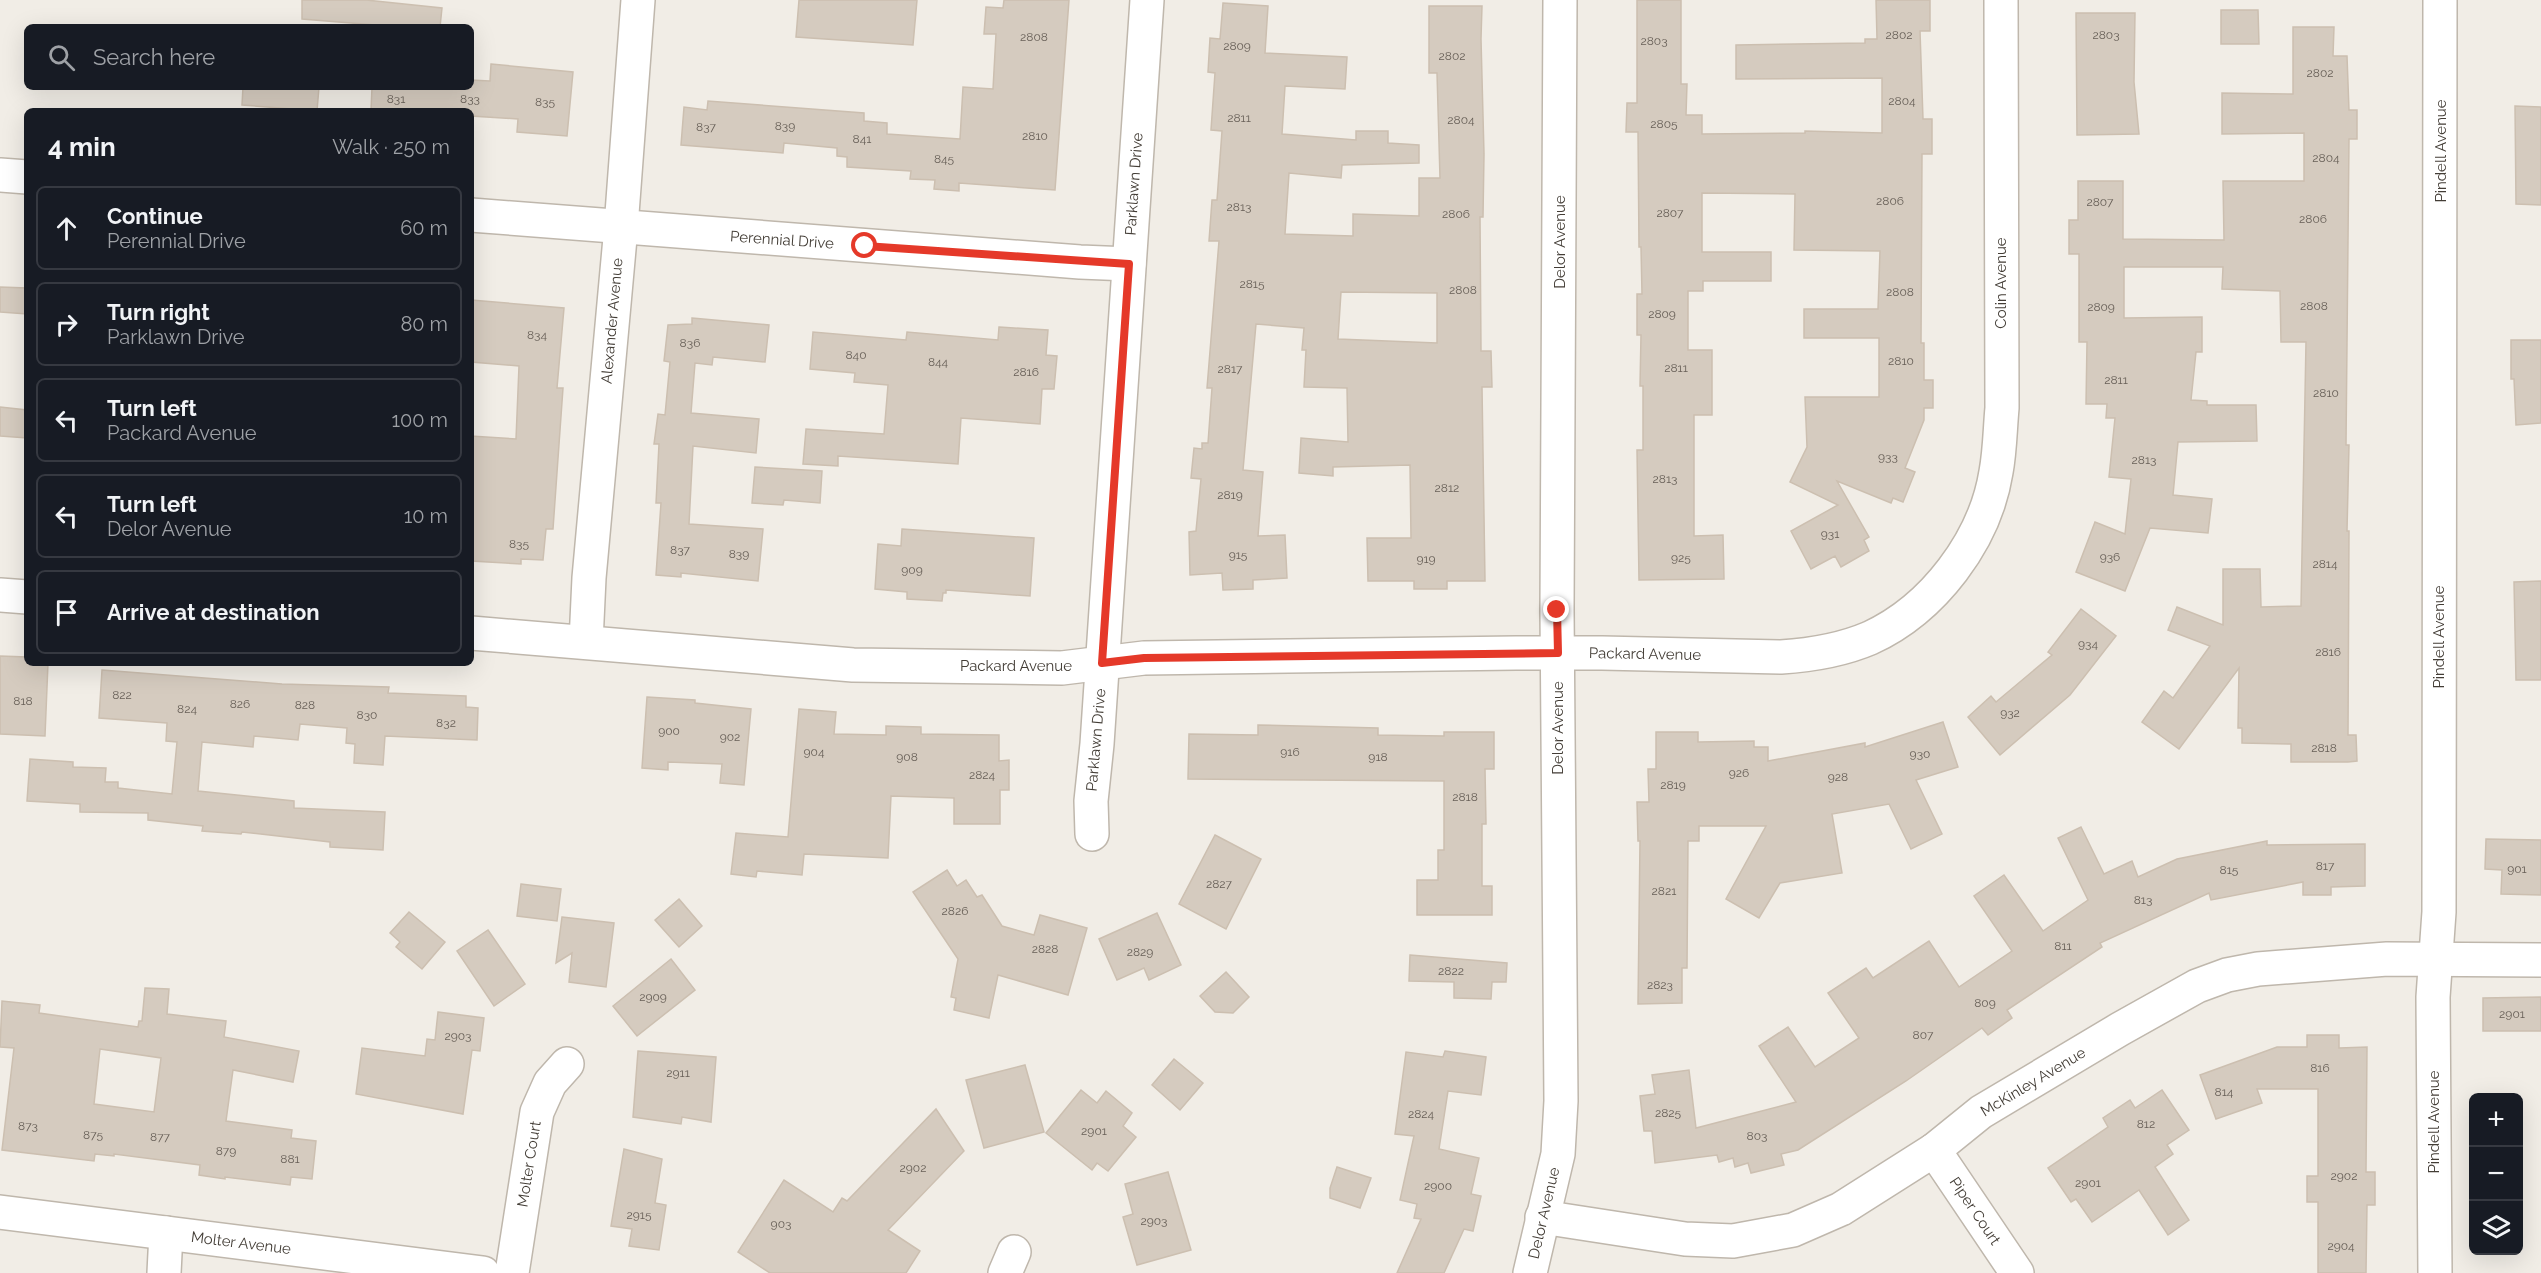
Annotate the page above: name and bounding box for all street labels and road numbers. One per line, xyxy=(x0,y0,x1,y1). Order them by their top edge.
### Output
street label: Pindell Avenue xyxy=(2432,99,2450,203)
street label: Parklawn Drive xyxy=(1121,132,1147,236)
street label: Delor Avenue xyxy=(1551,195,1569,289)
street label: Perennial Drive xyxy=(729,227,835,253)
street label: Colin Avenue xyxy=(1992,237,2010,329)
street label: Alexander Avenue xyxy=(598,257,626,385)
street label: Pindell Avenue xyxy=(2430,585,2448,689)
street label: Packard Avenue xyxy=(1589,644,1701,664)
street label: Packard Avenue xyxy=(960,657,1072,675)
street label: Delor Avenue xyxy=(1549,681,1567,775)
street label: Parklawn Drive xyxy=(1083,688,1109,792)
street label: McKinley Avenue xyxy=(1977,1043,2089,1120)
street label: Pindell Avenue xyxy=(2425,1070,2443,1174)
street label: Molter Court xyxy=(513,1120,545,1208)
street label: Delor Avenue xyxy=(1525,1165,1563,1261)
street label: Piper Court xyxy=(1946,1174,2004,1248)
street label: Molter Avenue xyxy=(190,1228,292,1258)

